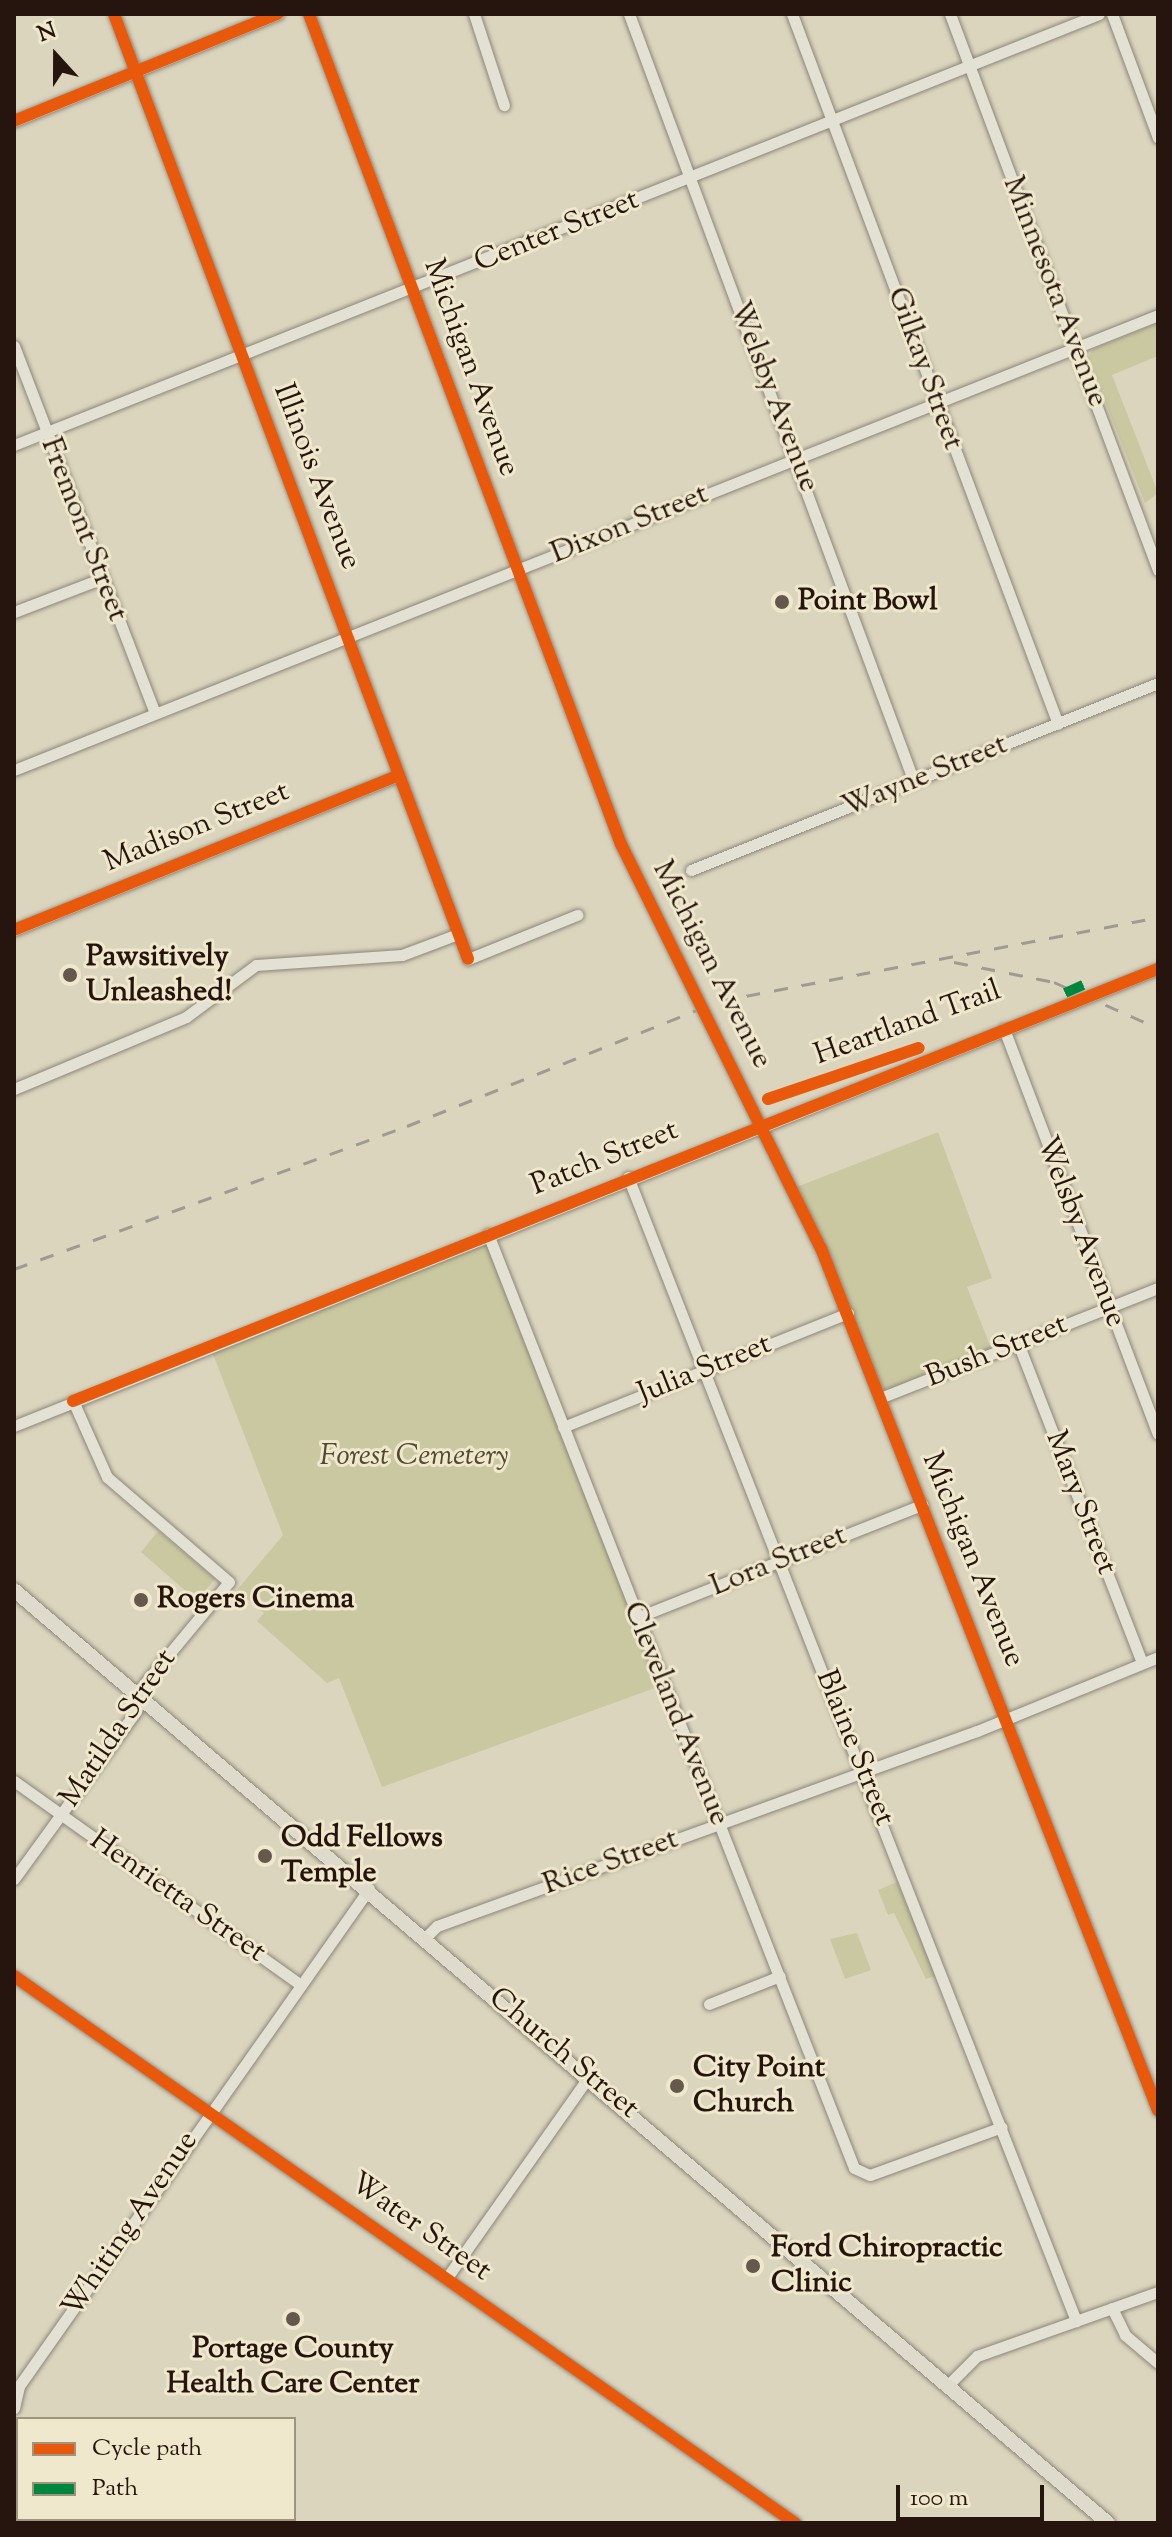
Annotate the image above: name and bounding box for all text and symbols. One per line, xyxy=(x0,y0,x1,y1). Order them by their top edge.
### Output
north arrow xyxy=(16,16,96,96)
text: N xyxy=(33,16,61,52)
street label: Minnesota Avenue xyxy=(993,172,1115,412)
street label: Center Street xyxy=(470,183,644,281)
street label: Michigan Avenue xyxy=(414,255,526,481)
street label: Gilkay Street xyxy=(878,283,970,455)
street label: Welsby Avenue xyxy=(720,297,826,497)
street label: Illinois Avenue xyxy=(264,379,368,575)
street label: Fremont Street xyxy=(31,433,135,627)
street label: Dixon Street xyxy=(546,477,714,573)
place label: Point Bowl xyxy=(798,584,938,620)
marker: Point Bowl xyxy=(773,593,791,611)
street label: Wayne Street xyxy=(837,728,1013,826)
street label: Madison Street xyxy=(99,775,295,881)
street label: Michigan Avenue xyxy=(643,855,779,1075)
place label: Pawsitively Unleashed! xyxy=(86,940,232,1010)
marker: Pawsitively Unleashed! xyxy=(61,966,79,984)
street label: Heartland Trail xyxy=(810,974,1006,1074)
street label: Patch Street xyxy=(526,1113,684,1205)
street label: Welsby Avenue xyxy=(1027,1132,1133,1332)
street label: Bush Street xyxy=(921,1307,1073,1397)
street label: Julia Street xyxy=(633,1327,777,1413)
street label: Mary Street xyxy=(1036,1426,1124,1580)
park label: Forest Cemetery xyxy=(320,1439,508,1475)
street label: Michigan Avenue xyxy=(913,1447,1031,1673)
street label: Lora Street xyxy=(706,1518,852,1606)
place label: Rogers Cinema xyxy=(157,1582,354,1618)
marker: Rogers Cinema xyxy=(132,1591,150,1609)
street label: Cleveland Avenue xyxy=(614,1597,736,1831)
street label: Matilda Street xyxy=(53,1643,185,1815)
street label: Blaine Street xyxy=(806,1665,902,1831)
place label: Odd Fellows Temple xyxy=(281,1821,443,1892)
street label: Rice Street xyxy=(538,1822,684,1904)
street label: Henrietta Street xyxy=(82,1823,272,1971)
marker: Odd Fellows Temple xyxy=(256,1847,274,1865)
street label: Church Street xyxy=(481,1981,645,2127)
place label: City Point Church xyxy=(693,2051,825,2122)
marker: City Point Church xyxy=(668,2077,686,2095)
street label: Whiting Avenue xyxy=(55,2125,207,2325)
street label: Water Street xyxy=(342,2166,498,2290)
place label: Ford Chiropractic Clinic xyxy=(771,2231,1003,2302)
marker: Ford Chiropractic Clinic xyxy=(742,2255,764,2277)
marker: Portage County Health Care Center xyxy=(284,2310,302,2328)
place label: Portage County Health Care Center xyxy=(167,2332,419,2402)
legend xyxy=(16,2417,296,2521)
text: Cycle path xyxy=(92,2432,202,2466)
scale bar xyxy=(900,2469,1048,2519)
text: Path xyxy=(92,2472,138,2506)
text: 100 m xyxy=(910,2482,968,2516)

